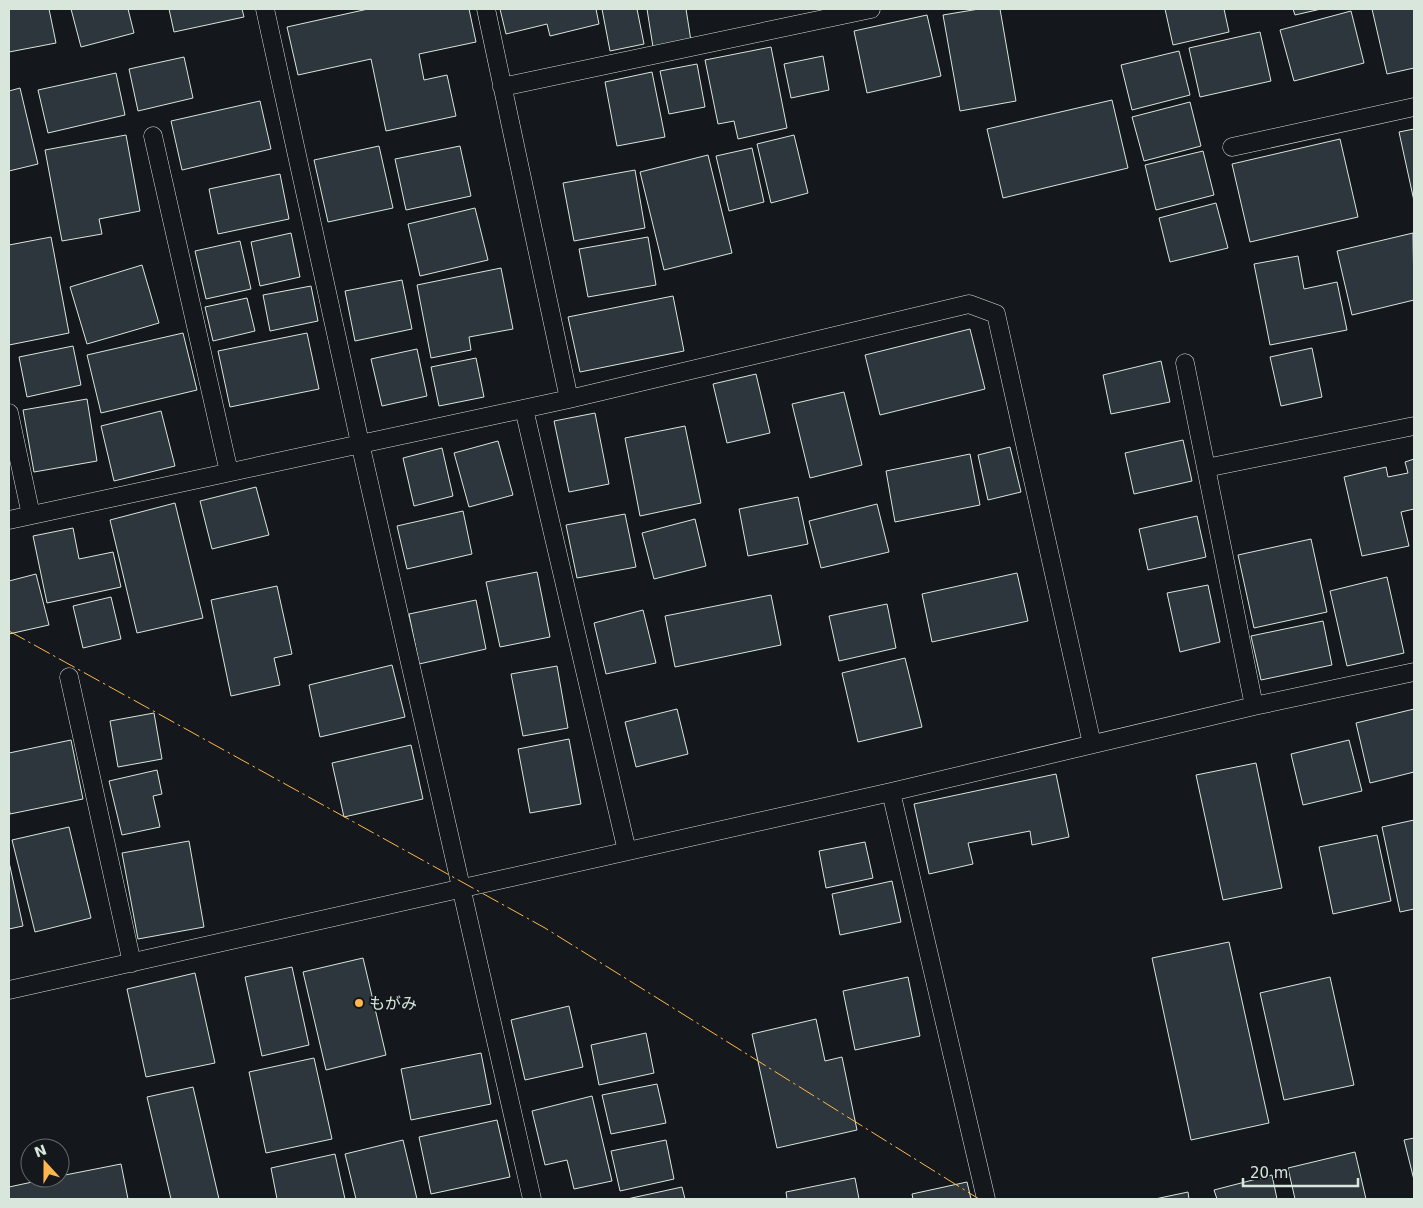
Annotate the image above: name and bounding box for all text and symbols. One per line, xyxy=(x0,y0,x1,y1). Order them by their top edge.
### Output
place label: もがみ xyxy=(369,994,417,1013)
marker: もがみ xyxy=(353,997,365,1009)
north arrow xyxy=(20,1138,70,1188)
text: N xyxy=(32,1141,49,1160)
scale bar xyxy=(1243,1156,1358,1188)
text: 20 m xyxy=(1250,1164,1288,1182)

